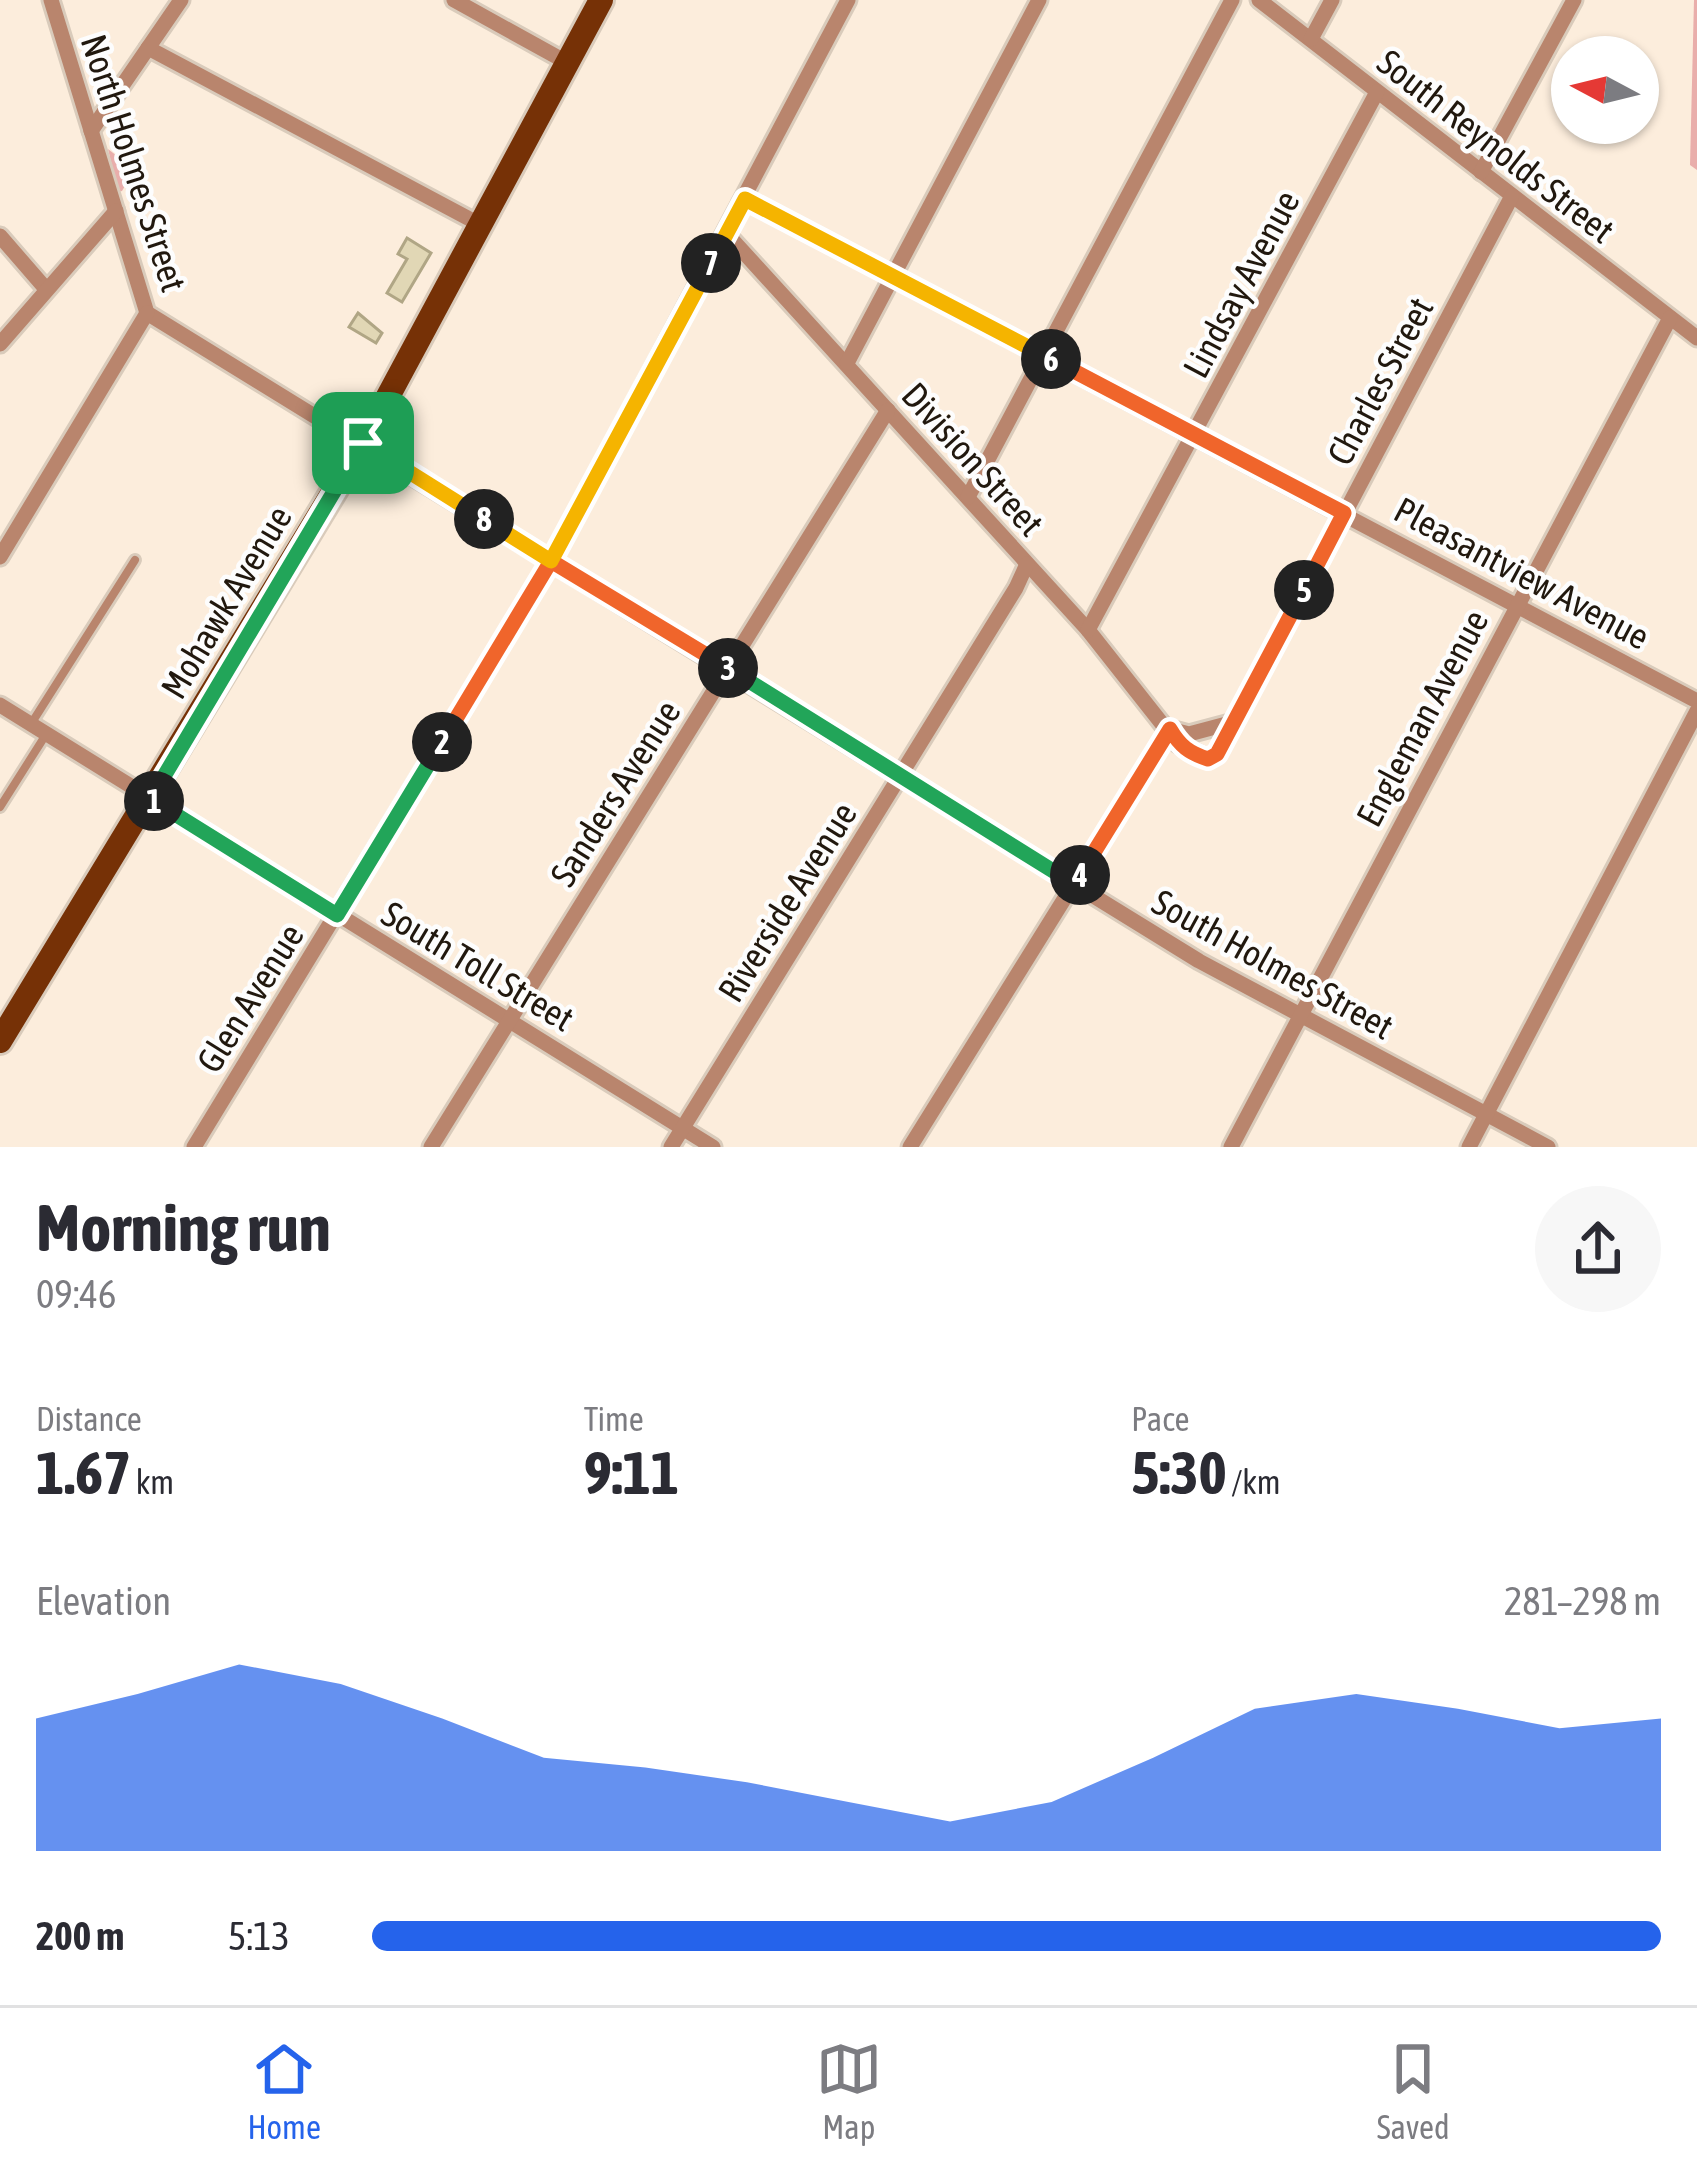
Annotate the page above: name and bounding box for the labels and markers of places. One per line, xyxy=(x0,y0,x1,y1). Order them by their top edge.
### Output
pin: 7 xyxy=(681,233,741,293)
pin: 6 xyxy=(1021,329,1081,389)
pin xyxy=(312,392,414,494)
pin: 8 xyxy=(454,489,514,549)
pin: 5 xyxy=(1274,560,1334,620)
pin: 3 xyxy=(698,638,758,698)
pin: 2 xyxy=(412,712,472,772)
pin: 1 xyxy=(124,771,184,831)
pin: 4 xyxy=(1050,845,1110,905)

